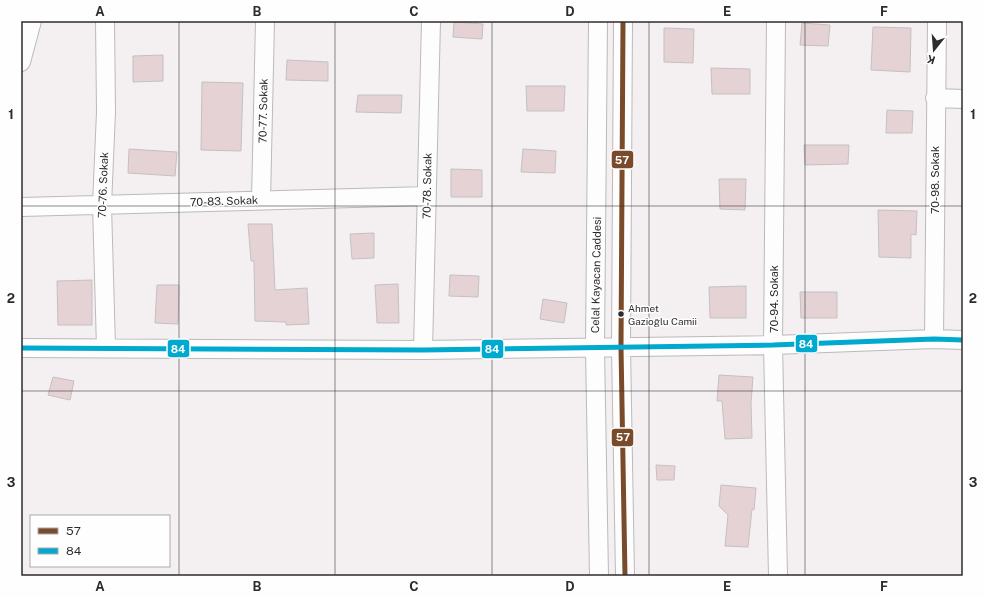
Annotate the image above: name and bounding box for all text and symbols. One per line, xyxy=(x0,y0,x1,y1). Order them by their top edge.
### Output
text: A xyxy=(95,4,105,19)
text: B xyxy=(253,4,262,19)
text: C xyxy=(409,4,419,19)
text: D xyxy=(565,4,575,19)
text: E xyxy=(723,4,731,19)
text: F xyxy=(880,4,888,19)
north arrow xyxy=(914,30,954,70)
text: K xyxy=(925,53,937,66)
street label: 70-77. Sokak xyxy=(256,78,270,144)
text: 1 xyxy=(8,107,14,122)
text: 1 xyxy=(970,107,976,122)
street label: 70-98. Sokak xyxy=(929,146,941,214)
line badge: 57 xyxy=(611,150,634,169)
street label: 70-76. Sokak xyxy=(96,152,110,218)
street label: 70-78. Sokak xyxy=(420,153,434,219)
text: 57 xyxy=(615,154,629,166)
street label: 70-83. Sokak xyxy=(190,194,258,208)
street label: Celal Kayacan Caddesi xyxy=(589,217,603,333)
street label: 70-94. Sokak xyxy=(768,265,780,333)
text: 2 xyxy=(7,291,15,306)
text: 2 xyxy=(969,291,977,306)
place label: Ahmet Gazioğlu Camii xyxy=(628,302,697,327)
marker: Ahmet Gazioğlu Camii xyxy=(616,309,626,319)
line badge: 84 xyxy=(795,334,818,353)
text: 84 xyxy=(799,338,813,350)
line badge: 84 xyxy=(167,339,190,358)
line badge: 84 xyxy=(481,339,504,359)
text: 84 xyxy=(171,343,185,355)
text: 84 xyxy=(485,343,499,355)
line badge: 57 xyxy=(611,428,634,447)
text: 57 xyxy=(616,431,630,443)
text: 3 xyxy=(7,475,16,490)
text: 3 xyxy=(969,475,978,490)
legend xyxy=(30,515,170,567)
text: 57 xyxy=(66,524,81,538)
text: 84 xyxy=(66,544,82,558)
text: A xyxy=(95,579,105,594)
text: B xyxy=(253,579,262,594)
text: C xyxy=(409,579,419,594)
text: D xyxy=(565,579,575,594)
text: E xyxy=(723,579,731,594)
text: F xyxy=(880,579,888,594)

